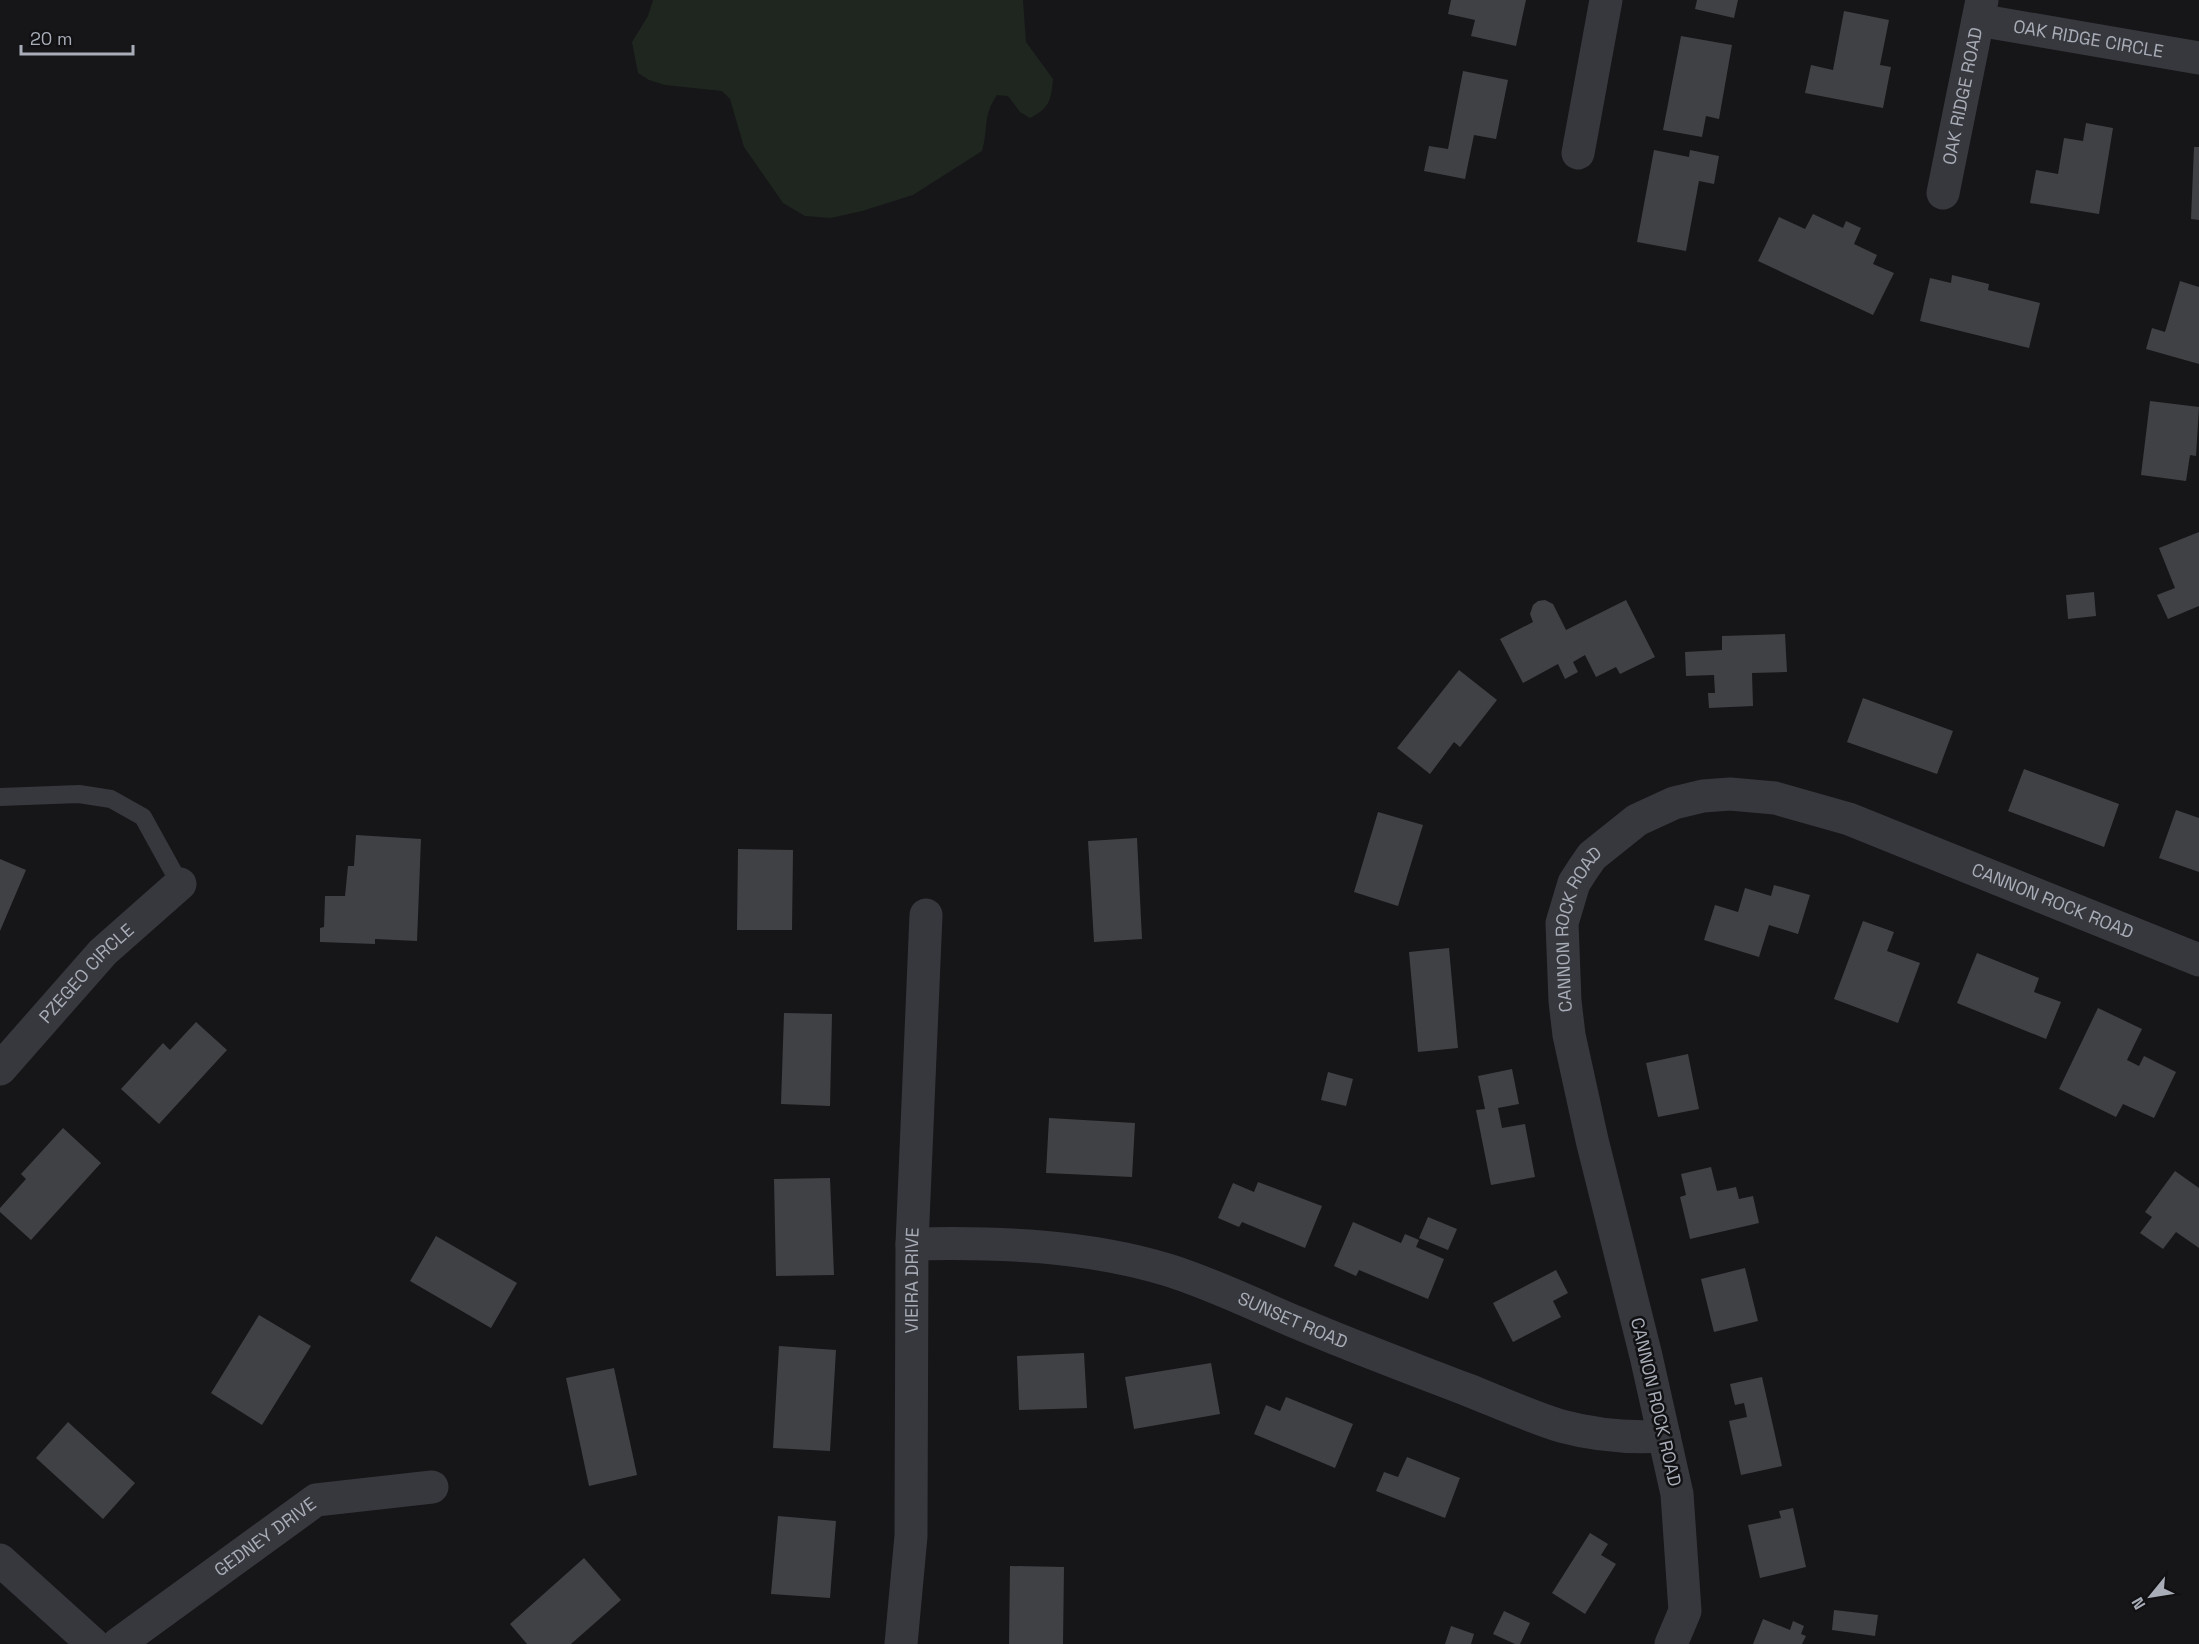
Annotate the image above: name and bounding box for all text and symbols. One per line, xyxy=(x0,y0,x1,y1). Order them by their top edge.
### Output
street label: OAK RIDGE CIRCLE xyxy=(2012,14,2165,63)
scale bar xyxy=(21,18,134,56)
street label: OAK RIDGE ROAD xyxy=(1937,25,1987,167)
text: 20 m xyxy=(30,27,73,50)
street label: CANNON ROCK ROAD xyxy=(1550,841,1606,1013)
street label: CANNON ROCK ROAD xyxy=(1968,858,2137,943)
street label: PZEGEO CIRCLE xyxy=(34,918,138,1028)
street label: VIEIRA DRIVE xyxy=(900,1227,924,1334)
street label: SUNSET ROAD xyxy=(1234,1286,1351,1353)
street label: CANNON ROCK ROAD xyxy=(1626,1315,1687,1488)
street label: GEDNEY DRIVE xyxy=(209,1492,320,1581)
north arrow xyxy=(2121,1566,2181,1626)
text: N xyxy=(2127,1593,2150,1613)

